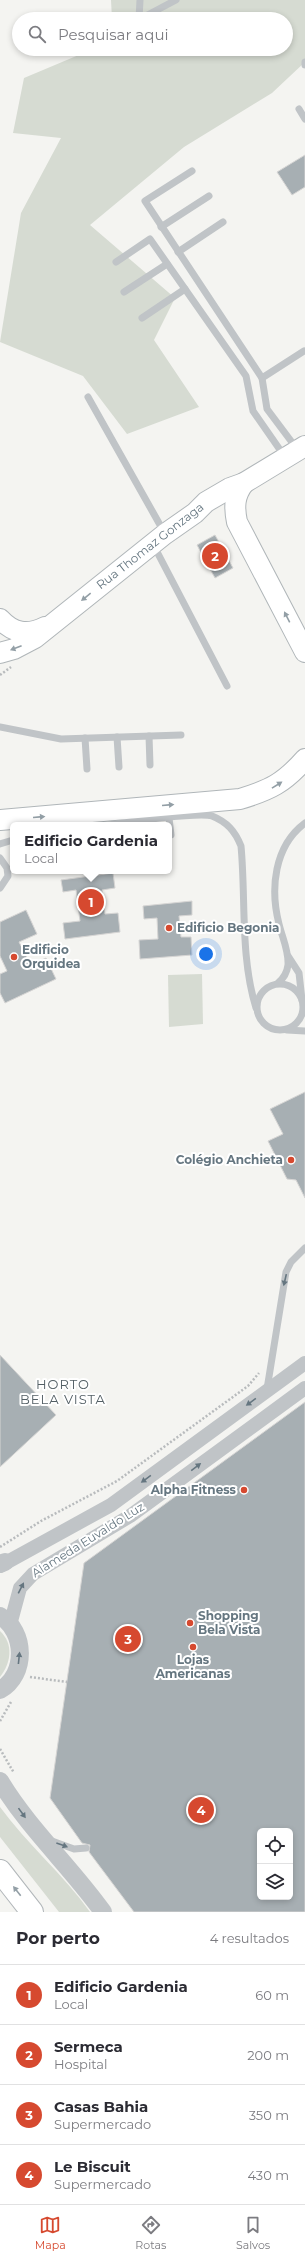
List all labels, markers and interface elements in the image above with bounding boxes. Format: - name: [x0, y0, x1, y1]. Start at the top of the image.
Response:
- search box: [12, 12, 293, 56]
- icon: search: [26, 23, 48, 45]
- text: Pesquisar aqui: [58, 25, 169, 44]
- street label: Rua Thomaz Gonzaga: [93, 499, 206, 592]
- pin: 2: [202, 541, 228, 571]
- one-way arrow: [81, 592, 92, 601]
- one-way arrow: [284, 611, 290, 623]
- one-way arrow: [10, 646, 22, 652]
- one-way arrow: [271, 782, 282, 789]
- one-way arrow: [162, 802, 174, 809]
- one-way arrow: [33, 813, 45, 820]
- popup: [10, 822, 172, 874]
- text: Edificio Gardenia: [24, 831, 158, 850]
- text: Local: [24, 850, 58, 866]
- pin: 1: [78, 887, 104, 917]
- place label: Edificio Begonia: [177, 920, 279, 935]
- marker: Edificio Begonia: [164, 923, 174, 933]
- place label: Edificio Orquidea: [22, 942, 80, 971]
- your location: [196, 944, 216, 964]
- marker: Edificio Orquidea: [9, 952, 19, 962]
- place label: Colégio Anchieta: [176, 1152, 283, 1167]
- marker: Colégio Anchieta: [286, 1155, 296, 1165]
- one-way arrow: [281, 1274, 287, 1286]
- district label: HORTO BELA VISTA: [20, 1376, 106, 1407]
- one-way arrow: [245, 1398, 256, 1407]
- one-way arrow: [191, 1463, 201, 1471]
- one-way arrow: [141, 1475, 151, 1483]
- place label: Alpha Fitness: [150, 1482, 237, 1497]
- marker: Alpha Fitness: [239, 1485, 249, 1495]
- street label: Alameda Euvaldo Luz: [29, 1499, 147, 1580]
- one-way arrow: [18, 1582, 24, 1593]
- place label: Shopping Bela Vista: [198, 1608, 260, 1637]
- marker: Shopping Bela Vista: [185, 1618, 195, 1628]
- pin: 3: [115, 1624, 141, 1654]
- marker: Lojas Americanas: [188, 1642, 198, 1652]
- one-way arrow: [16, 1652, 23, 1664]
- place label: Lojas Americanas: [155, 1652, 231, 1681]
- pin: 4: [188, 1795, 214, 1825]
- one-way arrow: [18, 1808, 26, 1819]
- map controls: [257, 1828, 293, 1900]
- button: locate: [257, 1828, 293, 1864]
- one-way arrow: [56, 1842, 68, 1848]
- button: layers: [257, 1864, 293, 1900]
- one-way arrow: [13, 1885, 21, 1896]
- text: Por perto: [16, 1928, 100, 1948]
- text: 4 resultados: [210, 1930, 289, 1946]
- text: Edificio Gardenia: [54, 1977, 188, 1996]
- text: 1: [26, 1987, 32, 2003]
- text: 60 m: [255, 1987, 289, 2003]
- text: Local: [54, 1996, 88, 2012]
- text: Sermeca: [54, 2037, 123, 2056]
- text: 2: [25, 2047, 33, 2063]
- text: 200 m: [247, 2047, 289, 2063]
- text: Hospital: [54, 2056, 107, 2072]
- text: Casas Bahia: [54, 2097, 148, 2116]
- text: 3: [25, 2107, 33, 2123]
- text: 350 m: [249, 2107, 289, 2123]
- text: Supermercado: [54, 2116, 151, 2132]
- text: Le Biscuit: [54, 2157, 131, 2176]
- text: 4: [25, 2167, 33, 2183]
- text: 430 m: [247, 2167, 289, 2183]
- text: Supermercado: [54, 2176, 151, 2192]
- tab: Mapa: [35, 2214, 66, 2252]
- tab: Rotas: [135, 2214, 166, 2252]
- tab: Salvos: [236, 2214, 270, 2252]

